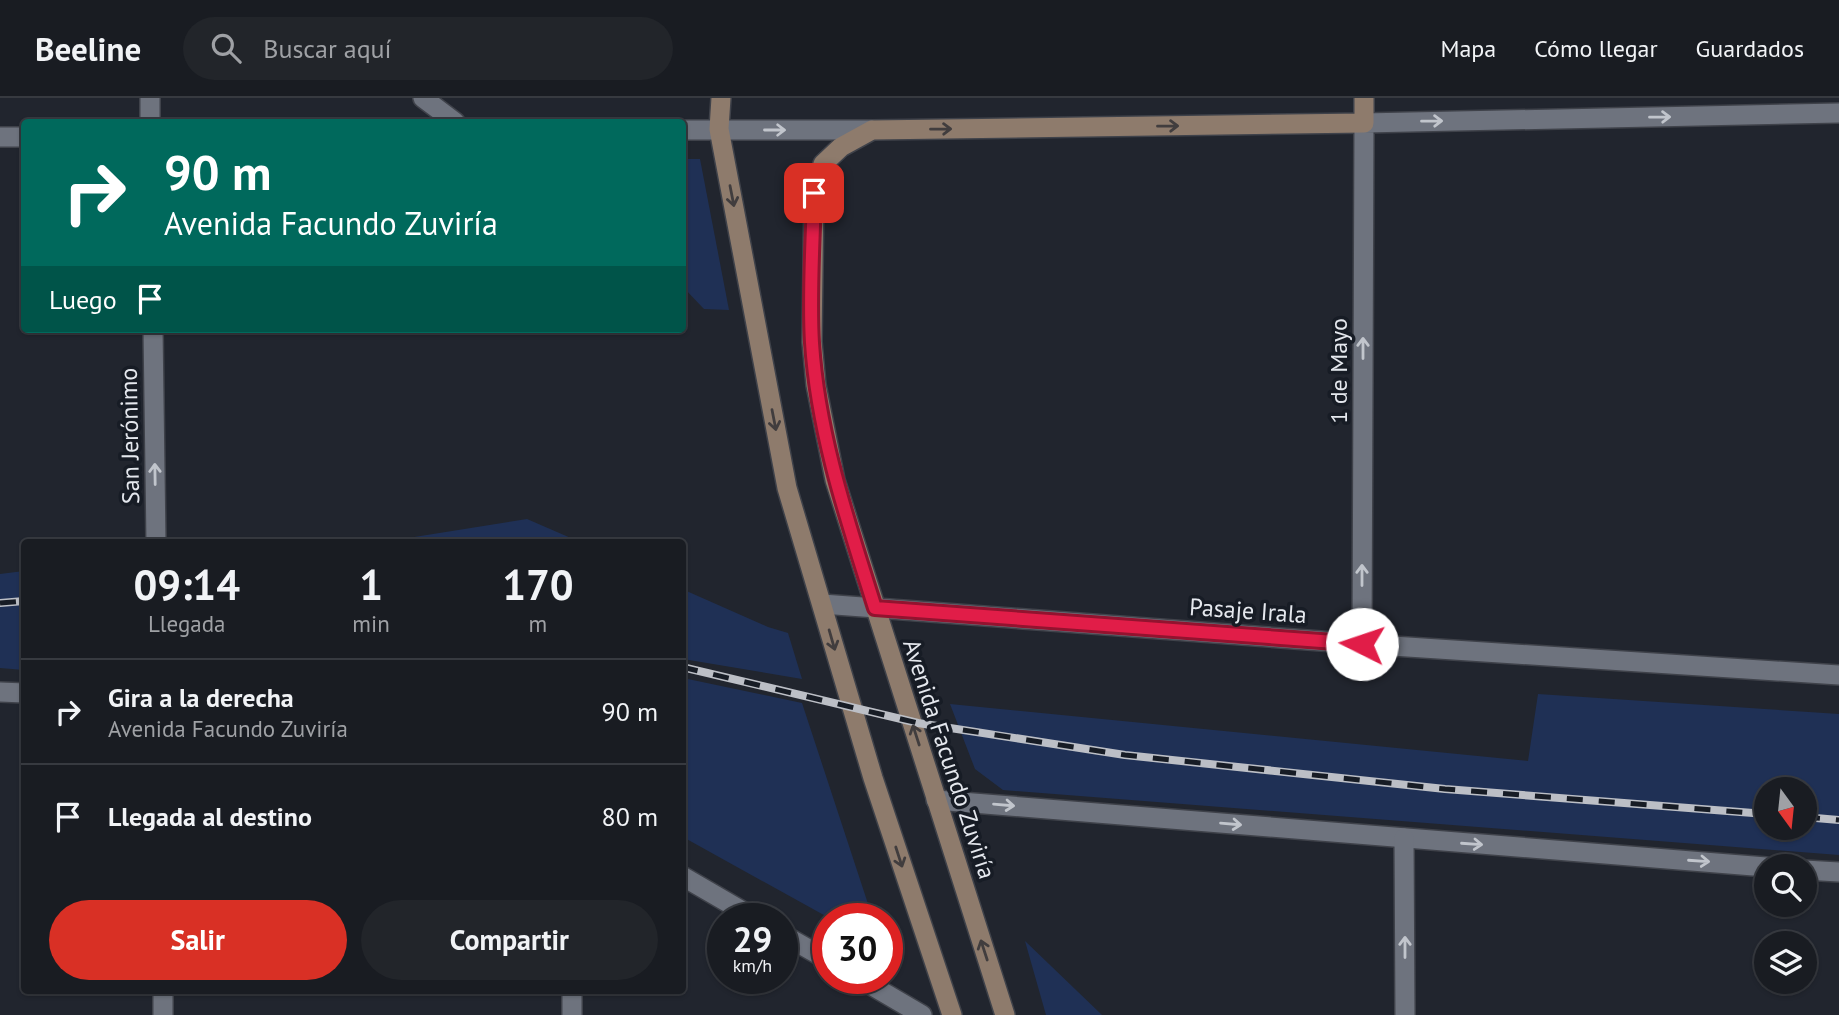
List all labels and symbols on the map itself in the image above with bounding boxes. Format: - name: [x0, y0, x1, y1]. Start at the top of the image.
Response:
- one-way arrow: [1648, 110, 1671, 124]
- one-way arrow: [1420, 115, 1443, 128]
- one-way arrow: [1156, 119, 1179, 133]
- one-way arrow: [929, 122, 952, 136]
- one-way arrow: [763, 123, 786, 137]
- pin: [784, 163, 844, 223]
- one-way arrow: [725, 184, 739, 207]
- street label: 1 de Mayo: [1323, 318, 1354, 424]
- one-way arrow: [1356, 337, 1370, 360]
- street label: San Jerónimo: [113, 368, 146, 504]
- one-way arrow: [767, 408, 781, 431]
- one-way arrow: [148, 463, 162, 486]
- one-way arrow: [1355, 564, 1369, 587]
- street label: Pasaje Irala: [1188, 591, 1308, 630]
- position arrow: [1325, 607, 1399, 681]
- one-way arrow: [827, 628, 840, 650]
- street label: Avenida Facundo Zuviría: [896, 635, 1003, 883]
- one-way arrow: [908, 724, 921, 746]
- north arrow: [1754, 777, 1816, 840]
- one-way arrow: [993, 799, 1015, 812]
- one-way arrow: [1219, 818, 1242, 831]
- one-way arrow: [1461, 838, 1483, 851]
- one-way arrow: [893, 846, 906, 868]
- one-way arrow: [1688, 855, 1710, 868]
- speed limit sign: 30: [812, 903, 903, 994]
- one-way arrow: [1398, 936, 1412, 959]
- one-way arrow: [977, 939, 990, 961]

